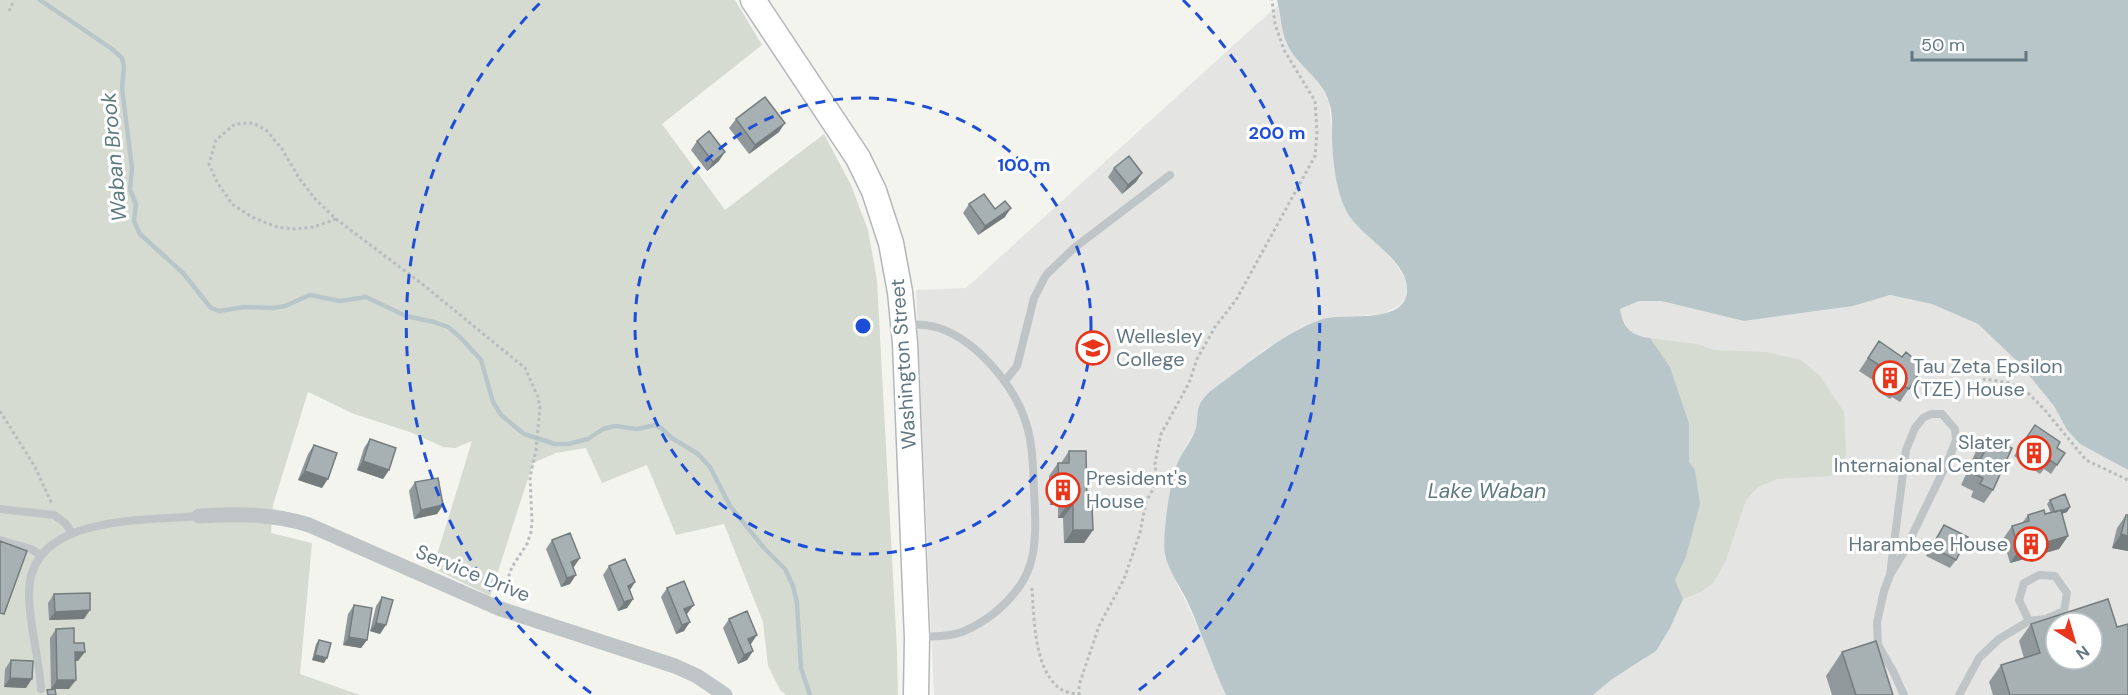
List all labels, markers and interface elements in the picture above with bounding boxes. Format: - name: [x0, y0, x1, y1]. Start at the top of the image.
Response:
- scale bar: [1912, 24, 2026, 62]
- text: 50 m: [1921, 33, 1965, 57]
- water label: Waban Brook: [94, 91, 134, 223]
- text: 200 m: [1249, 121, 1305, 145]
- text: 100 m: [997, 153, 1051, 177]
- street label: Washington Street: [884, 278, 922, 450]
- centre of rings: [853, 316, 873, 336]
- place label: Wellesley College: [1116, 323, 1203, 372]
- school or university icon: Wellesley College: [1075, 330, 1111, 366]
- place label: Tau Zeta Epsilon (TZE) House: [1913, 353, 2063, 402]
- building icon: Tau Zeta Epsilon (TZE) House: [1872, 360, 1908, 396]
- place label: Slater Internaional Center: [1834, 429, 2011, 478]
- building icon: Slater Internaional Center: [2016, 435, 2052, 471]
- place label: President's House: [1086, 465, 1187, 514]
- building icon: President's House: [1045, 472, 1081, 508]
- water label: Lake Waban: [1428, 477, 1546, 505]
- building icon: Harambee House: [2013, 526, 2049, 562]
- place label: Harambee House: [1849, 531, 2008, 557]
- street label: Service Drive: [412, 538, 534, 608]
- north arrow: [2044, 611, 2104, 671]
- text: N: [2072, 641, 2094, 664]

